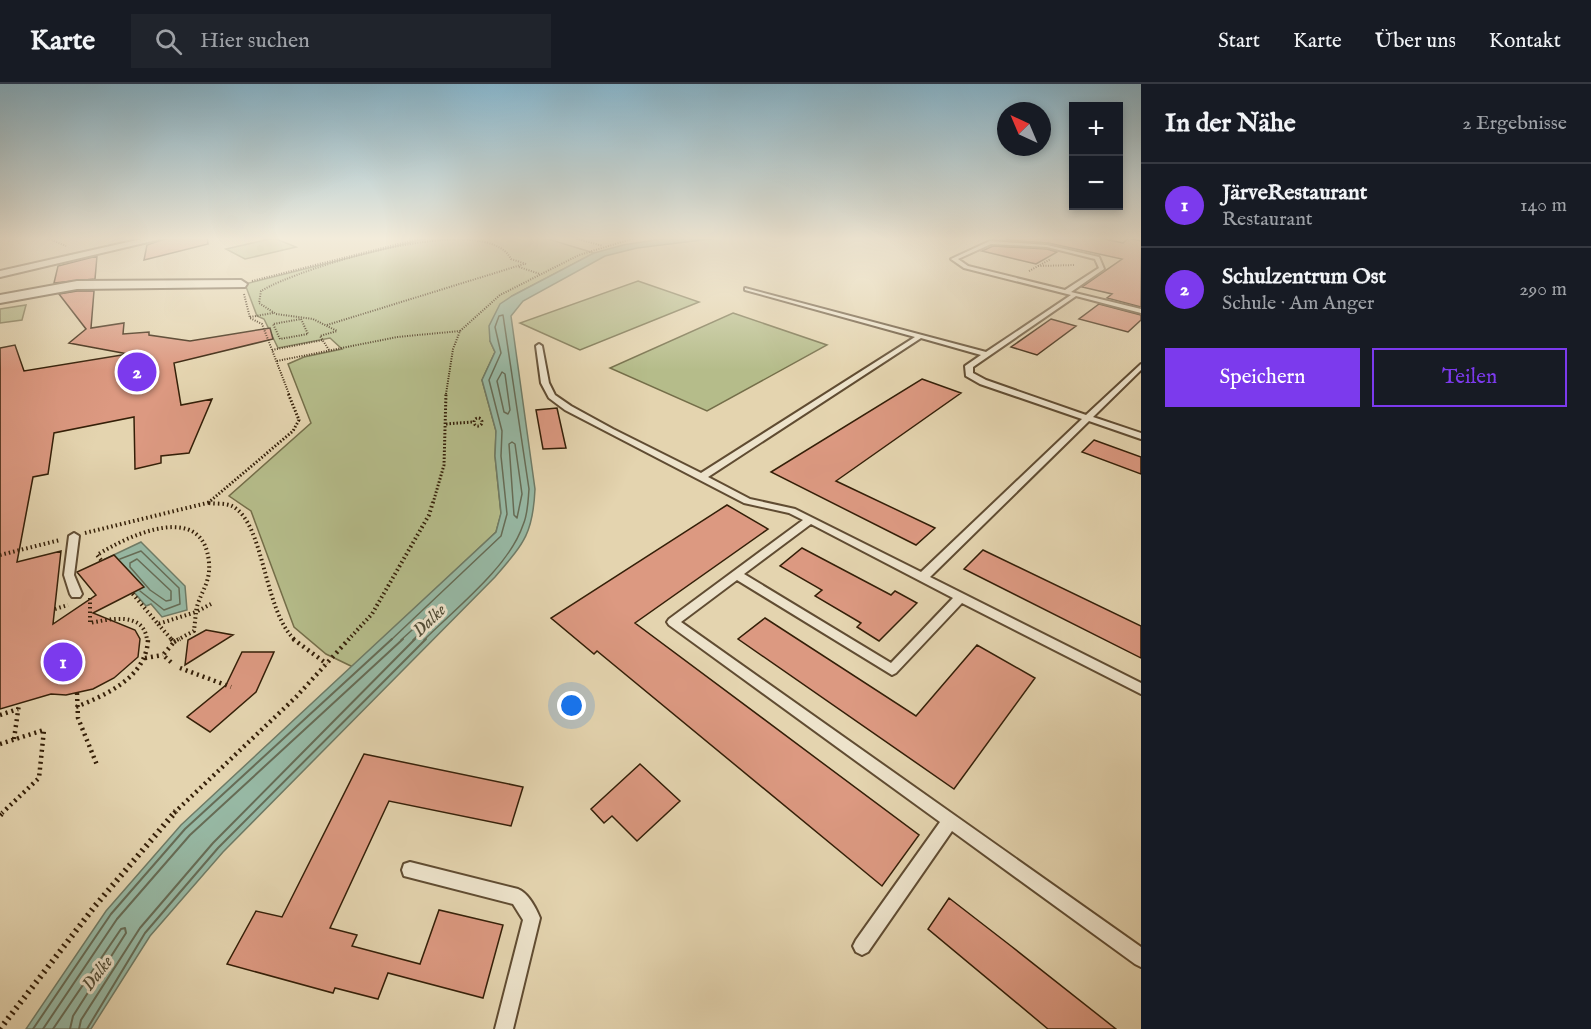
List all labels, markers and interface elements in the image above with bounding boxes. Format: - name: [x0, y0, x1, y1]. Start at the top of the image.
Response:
- search box: [131, 14, 551, 68]
- text: Karte: [30, 24, 95, 59]
- icon: search: [152, 25, 185, 58]
- text: Hier suchen: [200, 27, 310, 55]
- text: Start: [1218, 28, 1260, 55]
- text: Karte: [1293, 28, 1342, 55]
- text: Über uns: [1375, 28, 1456, 55]
- text: Kontakt: [1489, 28, 1561, 55]
- north arrow: [997, 102, 1051, 156]
- map controls: [1069, 102, 1123, 210]
- button: +: [1069, 102, 1123, 156]
- text: In der Nähe: [1165, 107, 1296, 140]
- text: 2 Ergebnisse: [1462, 111, 1567, 136]
- button: −: [1069, 156, 1123, 210]
- text: JärveRestaurant: [1222, 179, 1367, 207]
- text: 1: [1181, 193, 1188, 218]
- text: 140 m: [1520, 193, 1567, 218]
- text: Restaurant: [1222, 207, 1313, 232]
- text: Schulzentrum Ost: [1222, 263, 1386, 291]
- text: 2: [1180, 277, 1189, 302]
- text: 290 m: [1519, 277, 1567, 302]
- text: Schule · Am Anger: [1222, 291, 1374, 316]
- button: Speichern: [1165, 348, 1360, 407]
- button: Teilen: [1372, 348, 1567, 407]
- pin: 2: [118, 350, 156, 394]
- water label: Dalke: [408, 600, 452, 643]
- pin: 1: [44, 640, 82, 684]
- your location: [557, 691, 586, 720]
- water label: Dalke: [78, 952, 119, 996]

